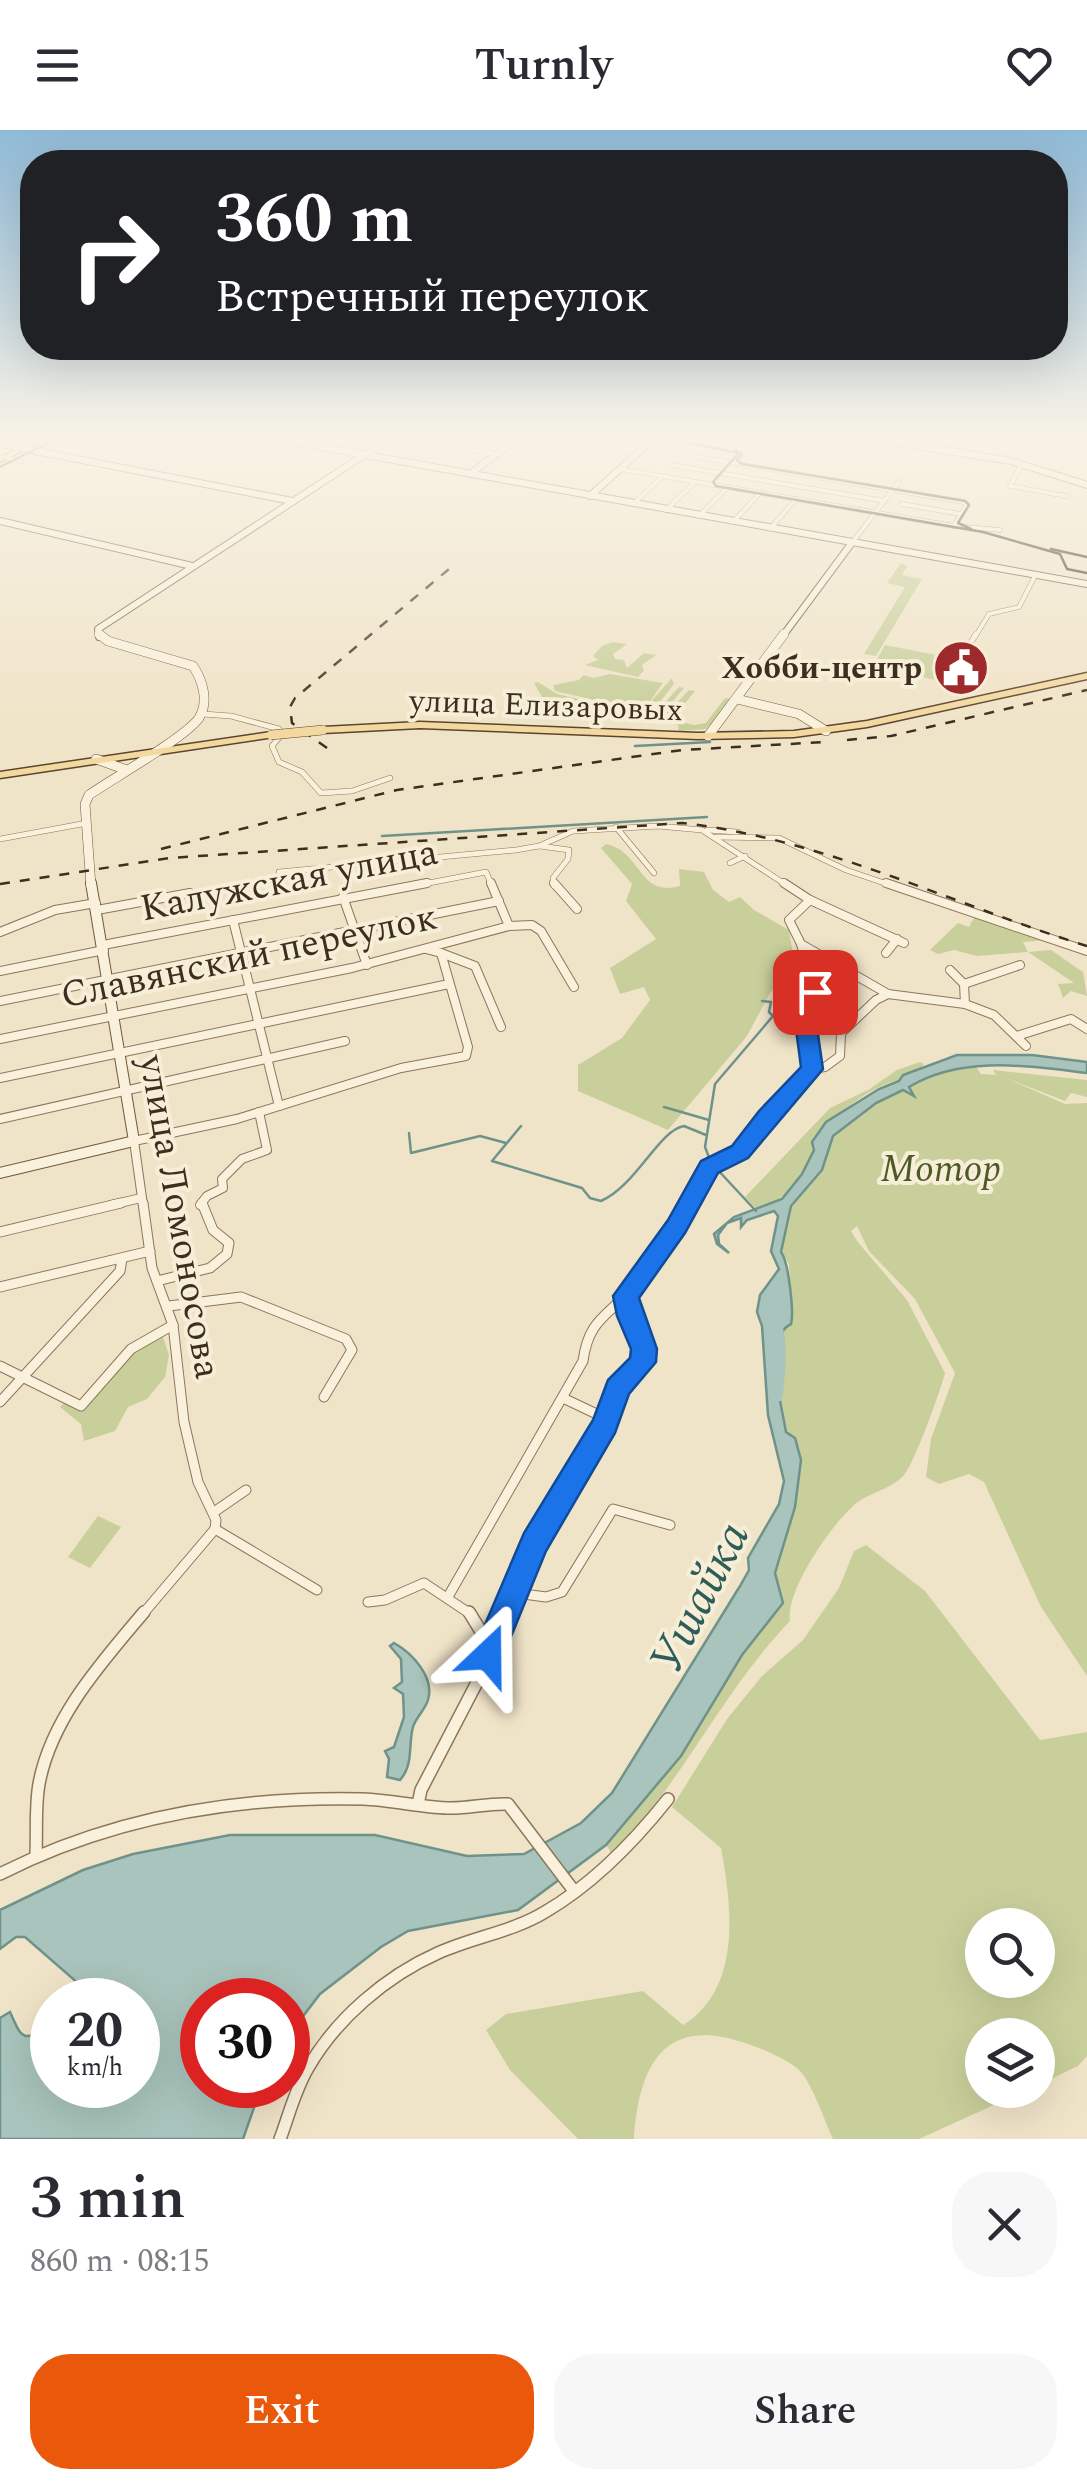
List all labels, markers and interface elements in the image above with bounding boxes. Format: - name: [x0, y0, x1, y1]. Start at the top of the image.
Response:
- text: Turnly: [474, 31, 613, 100]
- icon: menu: [30, 38, 85, 93]
- icon: heart: [1002, 38, 1057, 93]
- text: 360 m: [215, 167, 413, 273]
- icon: right: [50, 190, 180, 320]
- text: Встречный переулок: [215, 263, 649, 332]
- public building icon: Хобби-центр: [931, 638, 991, 698]
- place label: Хобби-центр: [721, 644, 922, 693]
- street label: улица Елизаровых: [408, 677, 684, 735]
- street label: Калужская улица: [135, 824, 443, 938]
- street label: Славянский переулок: [55, 889, 443, 1025]
- pin: [773, 950, 858, 1035]
- icon: arrive: [788, 965, 843, 1020]
- street label: улица Ломоносова: [122, 1050, 236, 1384]
- park label: Мотор: [881, 1141, 1001, 1199]
- water label: Ушайка: [631, 1509, 769, 1687]
- position arrow: [436, 1603, 540, 1707]
- map controls: [965, 1908, 1055, 2108]
- button: search: [965, 1908, 1055, 1998]
- speed limit sign: 30: [180, 1978, 310, 2108]
- text: 20: [67, 1993, 123, 2069]
- button: layers: [965, 2018, 1055, 2108]
- text: km/h: [67, 2049, 123, 2087]
- text: 3 min: [30, 2153, 186, 2245]
- button: close: [952, 2172, 1057, 2277]
- text: 860 m · 08:15: [30, 2237, 210, 2286]
- button: Exit: [30, 2354, 534, 2469]
- button: Share: [554, 2354, 1057, 2469]

